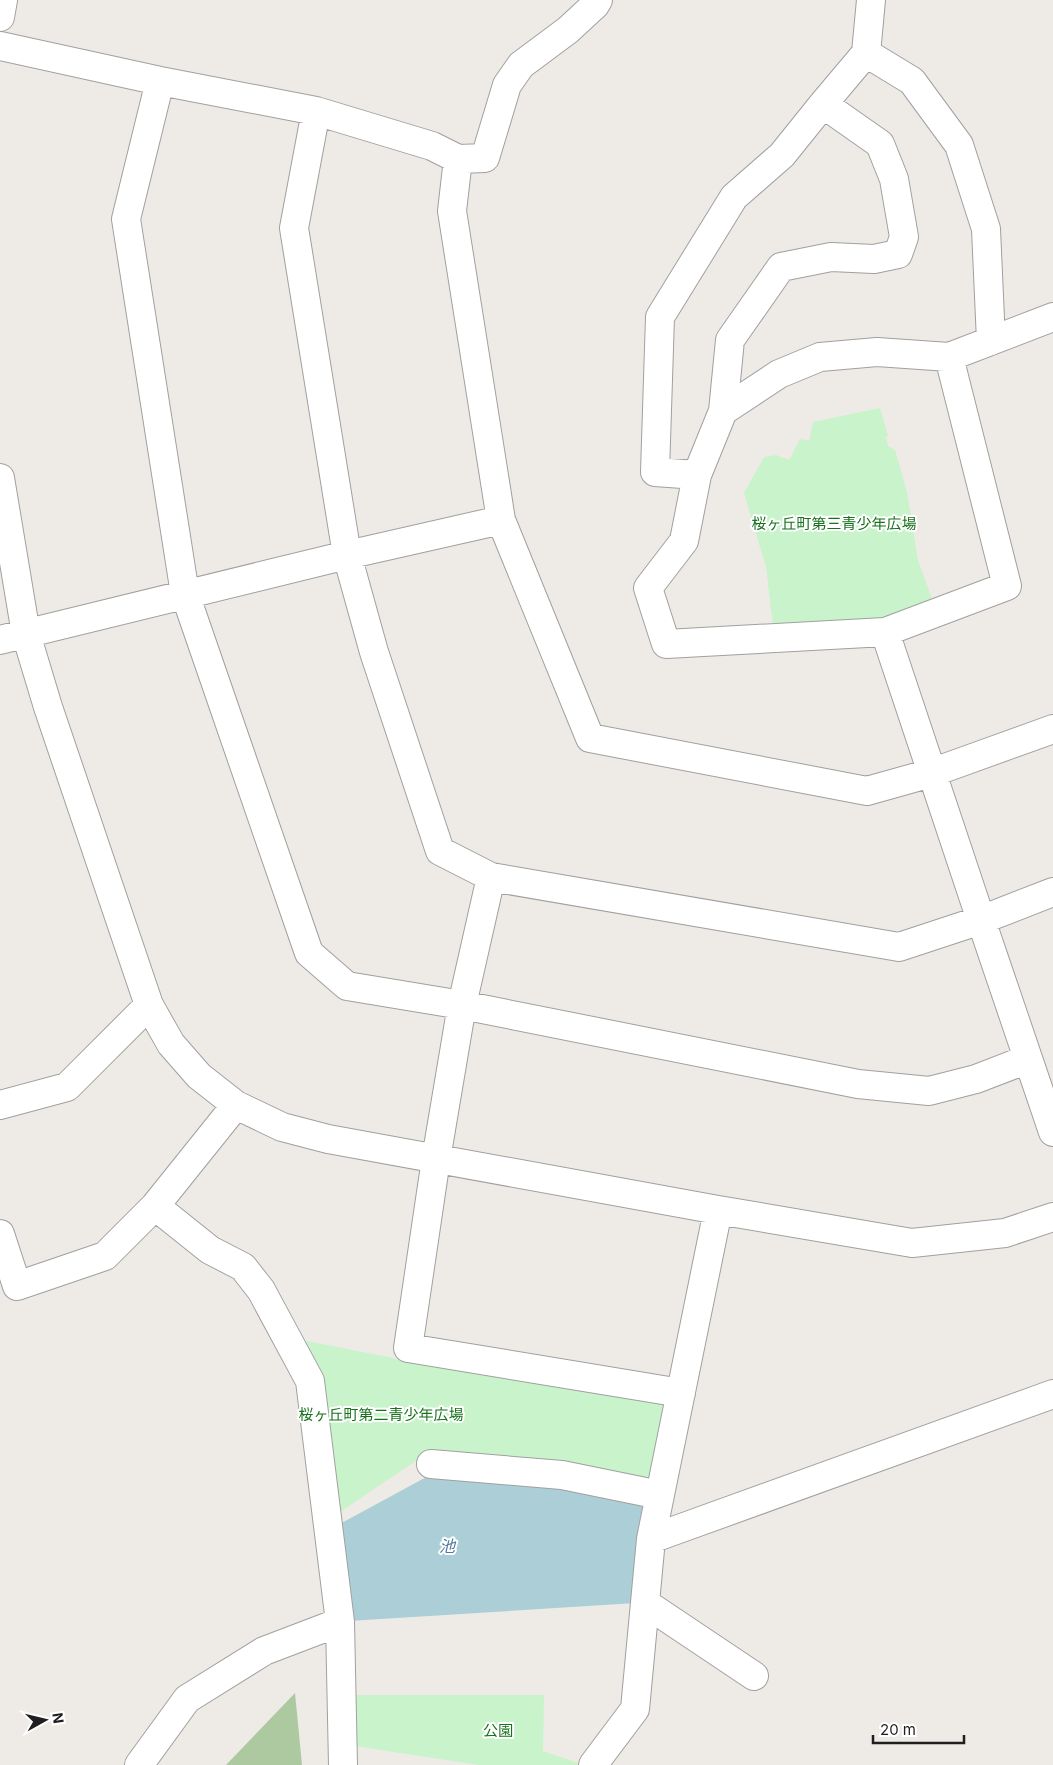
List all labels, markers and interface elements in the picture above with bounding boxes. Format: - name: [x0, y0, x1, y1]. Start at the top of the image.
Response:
- park label: 桜ヶ丘町第三青少年広場: [751, 514, 917, 533]
- park label: 桜ヶ丘町第二青少年広場: [298, 1405, 464, 1424]
- water label: 池: [439, 1536, 457, 1556]
- north arrow: [20, 1695, 70, 1745]
- text: N: [49, 1712, 68, 1725]
- scale bar: [873, 1712, 964, 1744]
- text: 20 m: [880, 1720, 916, 1739]
- park label: 公園: [483, 1721, 513, 1740]

